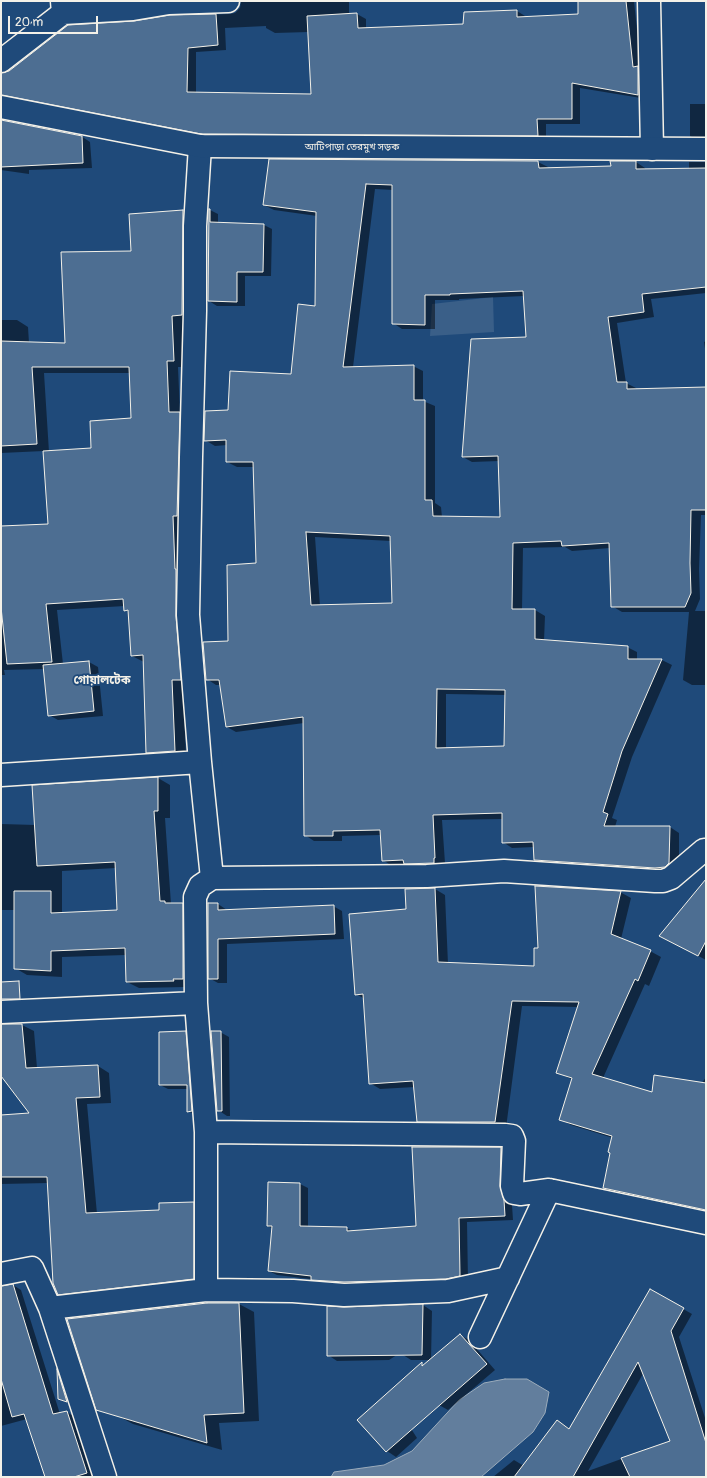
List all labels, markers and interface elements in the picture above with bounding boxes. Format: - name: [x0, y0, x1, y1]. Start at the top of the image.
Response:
- scale bar: [10, 8, 100, 34]
- text: 20 m: [15, 15, 43, 30]
- street label: আটিপাড়া তেরমুখ সড়ক: [305, 141, 399, 153]
- district label: গোয়ালটেক: [73, 674, 131, 688]

